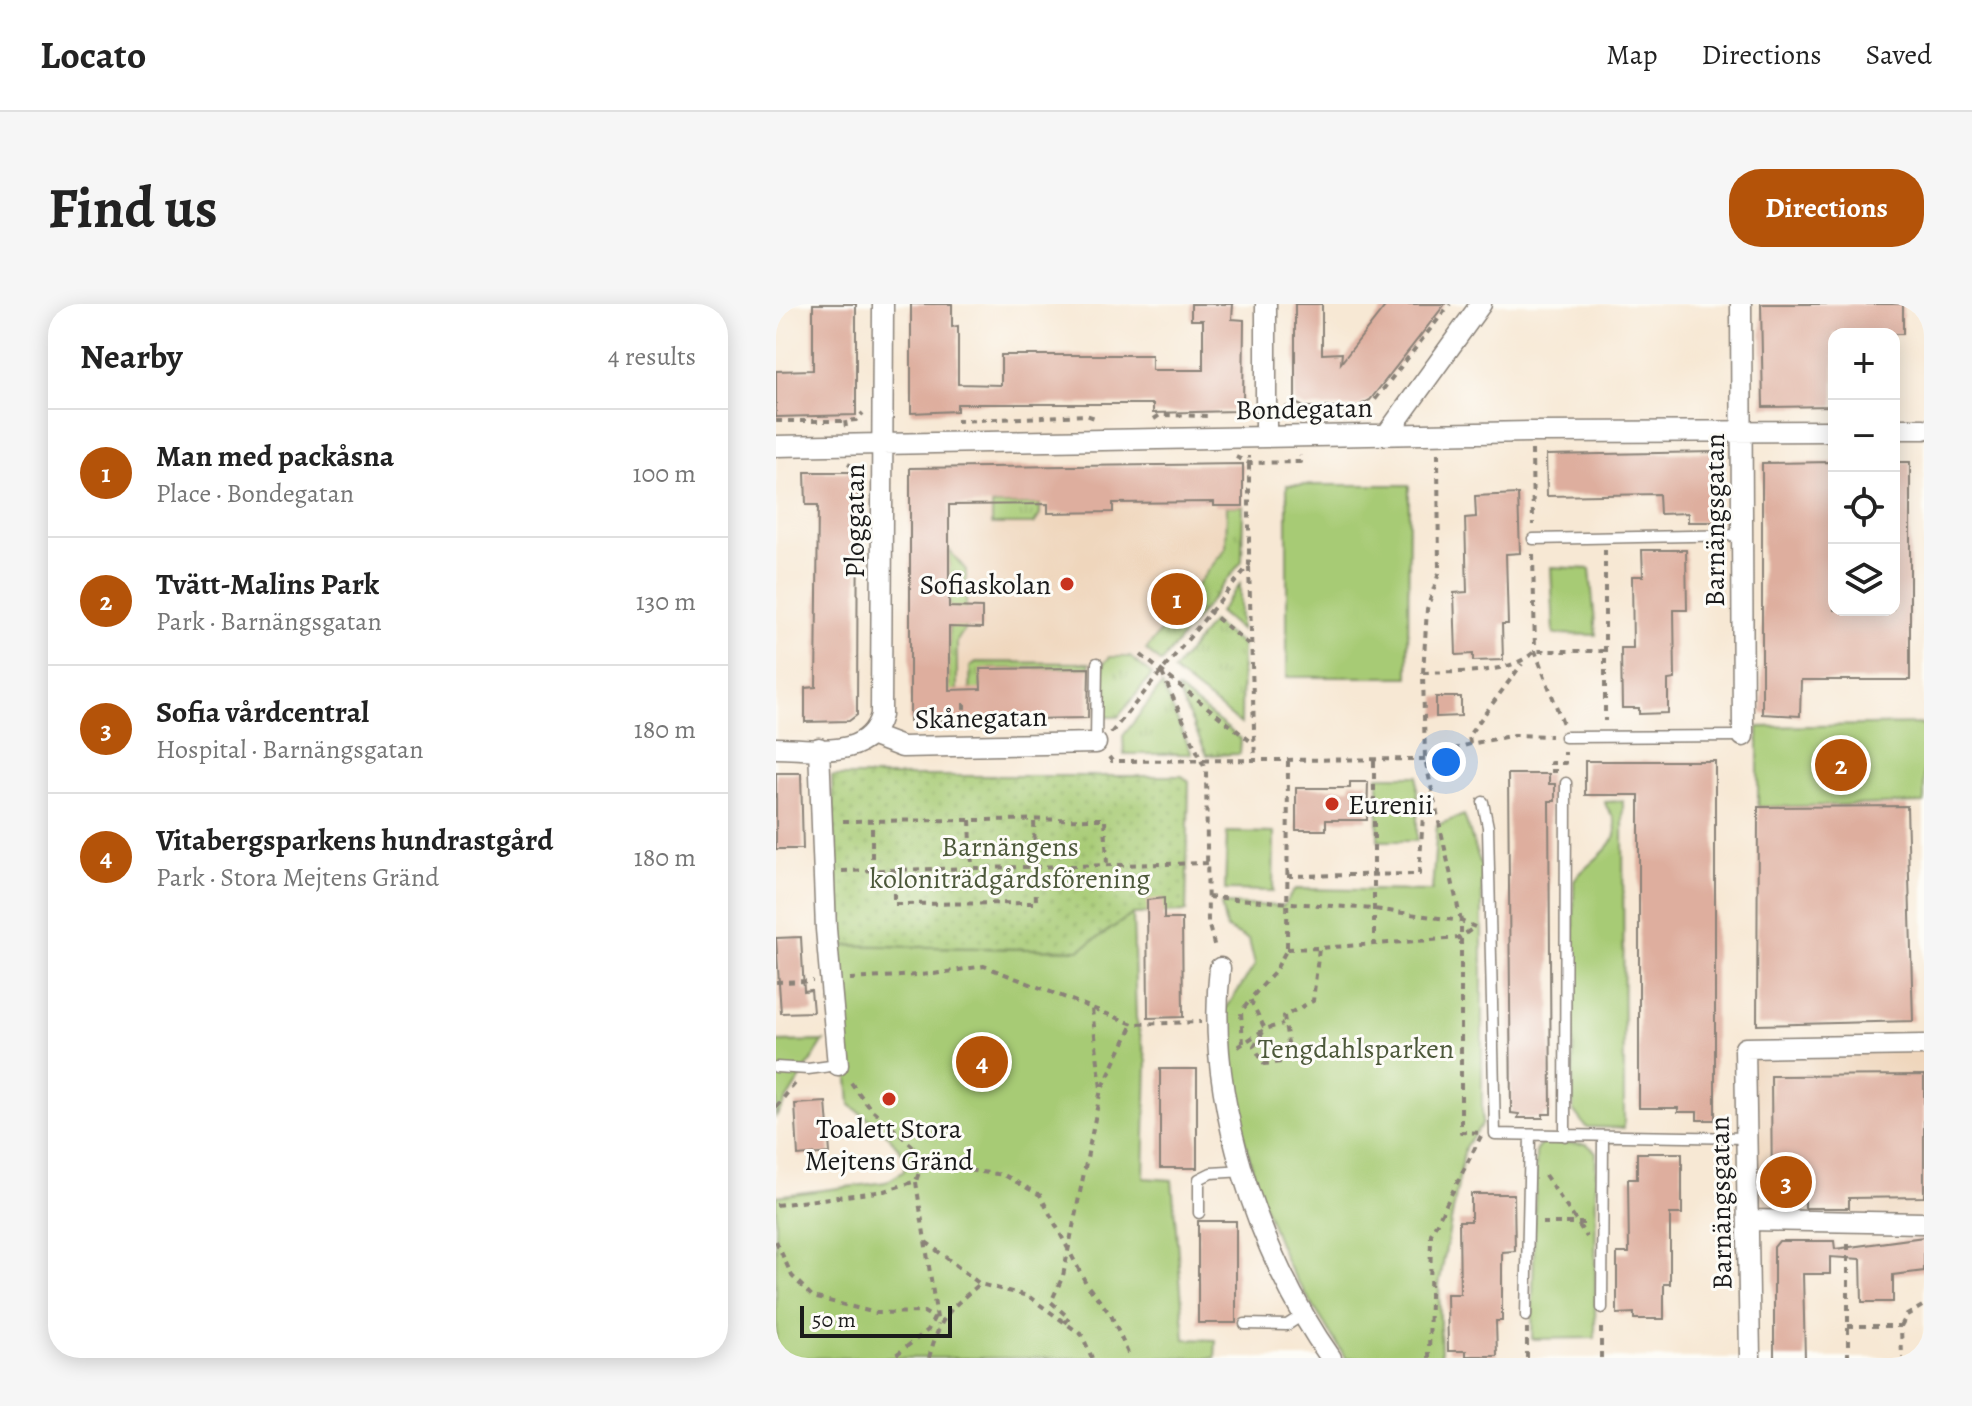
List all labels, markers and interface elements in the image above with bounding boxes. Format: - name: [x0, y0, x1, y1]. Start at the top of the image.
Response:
- text: Locato: [40, 29, 146, 81]
- text: Map: [1606, 36, 1657, 74]
- text: Directions: [1701, 36, 1822, 74]
- text: Saved: [1866, 36, 1932, 74]
- button: Directions: [1729, 169, 1924, 247]
- text: Find us: [48, 170, 218, 246]
- map controls: [1828, 328, 1900, 616]
- button: +: [1828, 328, 1900, 400]
- text: Nearby: [80, 333, 183, 380]
- text: 4 results: [608, 339, 696, 374]
- street label: Bondegatan: [1235, 389, 1373, 429]
- button: −: [1828, 400, 1900, 472]
- street label: Barnängsgatan: [1696, 433, 1734, 607]
- text: Man med packåsna: [156, 436, 394, 476]
- text: 1: [101, 456, 111, 491]
- text: 100 m: [633, 456, 696, 491]
- street label: Ploggatan: [836, 464, 874, 578]
- button: locate: [1828, 472, 1900, 544]
- text: Place · Bondegatan: [156, 476, 354, 511]
- button: layers: [1828, 544, 1900, 616]
- text: Tvätt-Malins Park: [156, 564, 379, 604]
- place label: Sofiaskolan: [920, 566, 1051, 604]
- pin: 1: [1151, 569, 1203, 629]
- marker: Sofiaskolan: [1058, 575, 1076, 593]
- text: 2: [100, 584, 112, 619]
- text: 130 m: [636, 584, 696, 619]
- text: Park · Barnängsgatan: [156, 604, 382, 639]
- text: Sofia vårdcentral: [156, 692, 369, 732]
- street label: Skånegatan: [914, 698, 1048, 738]
- text: 3: [100, 712, 112, 747]
- text: 180 m: [634, 712, 696, 747]
- text: Hospital · Barnängsgatan: [156, 732, 423, 767]
- pin: 2: [1815, 735, 1867, 795]
- your location: [1426, 742, 1466, 782]
- place label: Eurenii: [1348, 786, 1433, 824]
- marker: Eurenii: [1323, 795, 1341, 813]
- text: Vitabergsparkens hundrastgård: [156, 820, 553, 860]
- park label: Barnängens koloniträdgårdsförening: [870, 828, 1150, 898]
- text: 4: [100, 840, 112, 875]
- text: 180 m: [634, 840, 696, 875]
- text: Park · Stora Mejtens Gränd: [156, 860, 439, 895]
- park label: Tengdahlsparken: [1258, 1030, 1454, 1068]
- pin: 4: [956, 1032, 1008, 1092]
- marker: Toalett Stora Mejtens Gränd: [880, 1090, 898, 1108]
- place label: Toalett Stora Mejtens Gränd: [805, 1110, 974, 1180]
- street label: Barnängsgatan: [1700, 1116, 1742, 1290]
- pin: 3: [1760, 1152, 1812, 1212]
- scale bar: [800, 1302, 952, 1338]
- text: 50 m: [812, 1305, 856, 1335]

